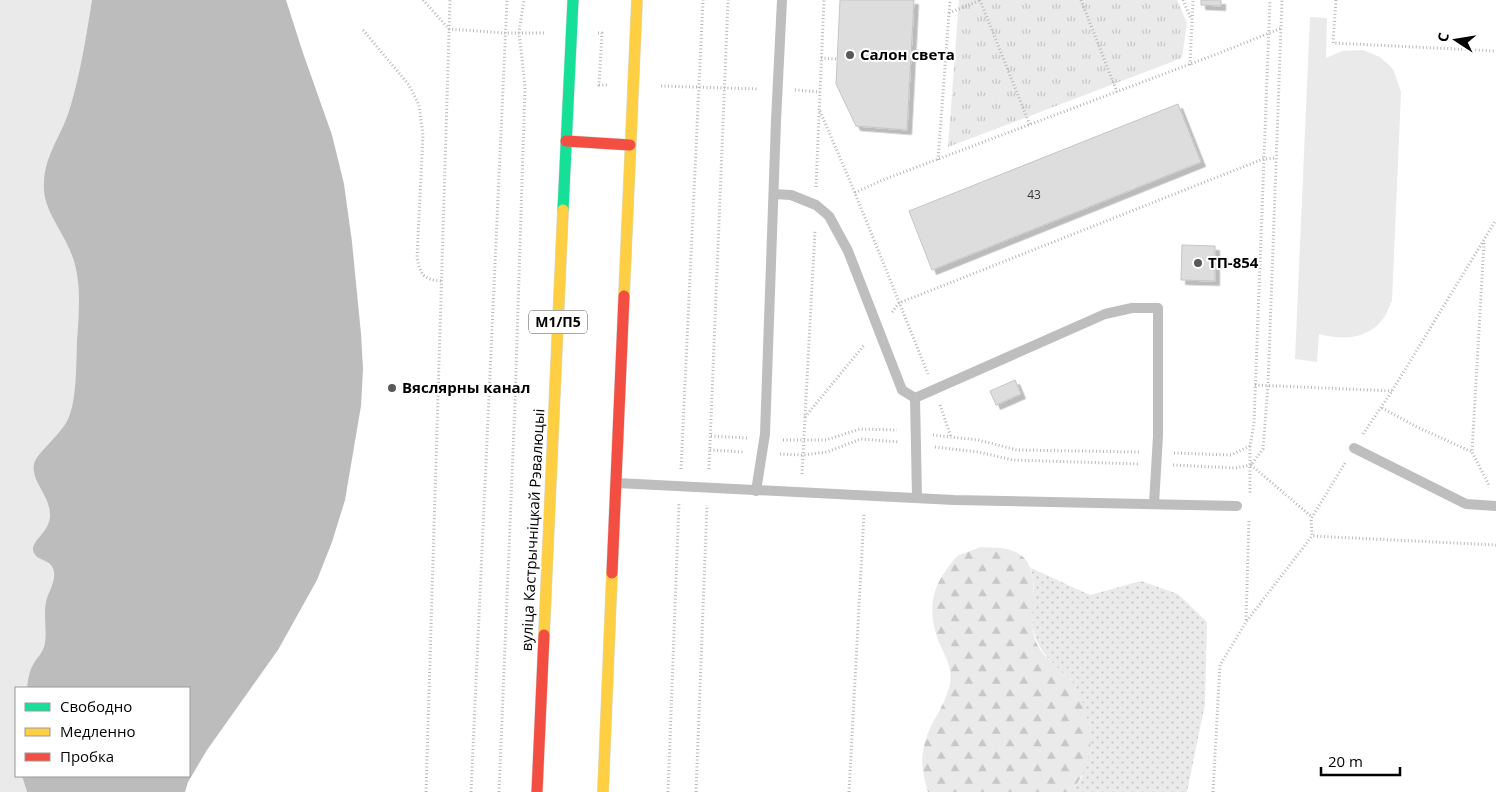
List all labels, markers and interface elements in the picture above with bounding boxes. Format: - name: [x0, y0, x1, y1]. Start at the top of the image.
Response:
- north arrow: [1431, 15, 1481, 65]
- text: С: [1433, 31, 1453, 44]
- place label: Салон света: [860, 44, 955, 64]
- marker: Салон света: [844, 49, 856, 61]
- house number: 43: [1027, 186, 1041, 203]
- place label: ТП-854: [1208, 252, 1259, 272]
- marker: ТП-854: [1192, 257, 1204, 269]
- road number: М1/П5: [529, 311, 587, 334]
- place label: Вяслярны канал: [402, 377, 530, 397]
- marker: Вяслярны канал: [386, 382, 398, 394]
- street label: вуліца Кастрычніцкай Рэвалюцыі: [516, 408, 548, 652]
- legend: [15, 687, 190, 777]
- text: Свободно: [60, 696, 132, 716]
- text: Медленно: [60, 721, 136, 741]
- scale bar: [1321, 744, 1400, 776]
- text: Пробка: [60, 746, 114, 766]
- text: 20 m: [1328, 751, 1363, 771]

